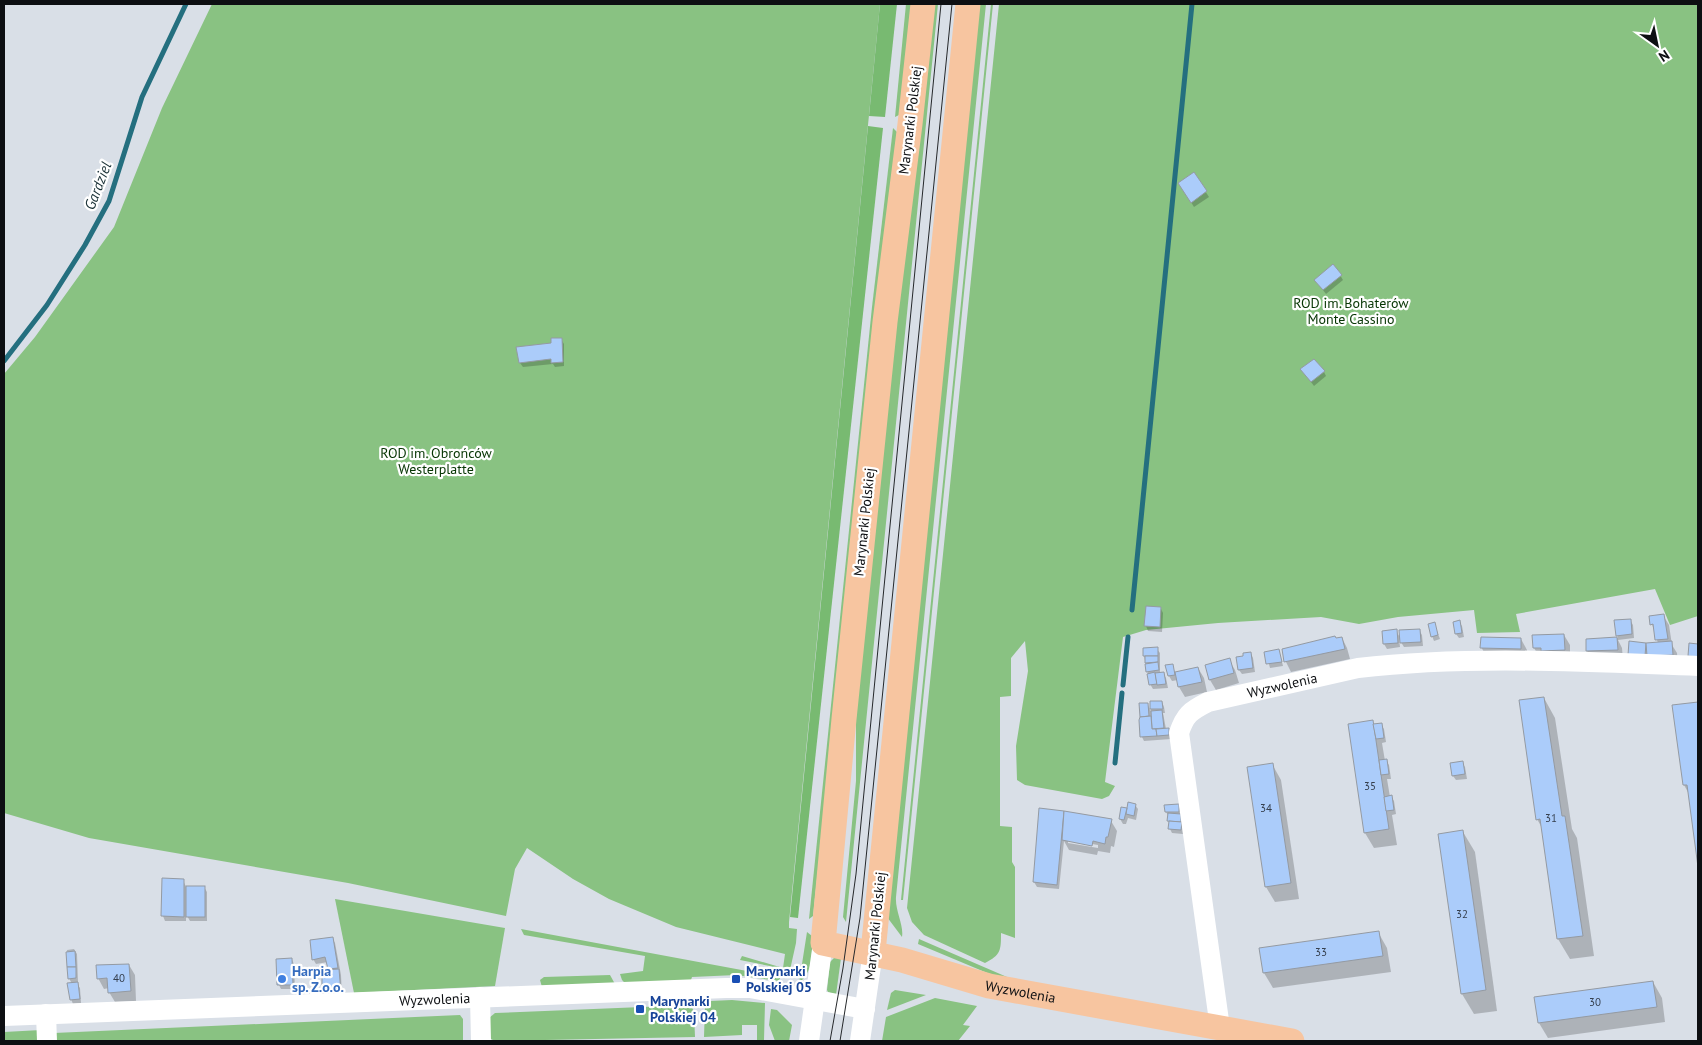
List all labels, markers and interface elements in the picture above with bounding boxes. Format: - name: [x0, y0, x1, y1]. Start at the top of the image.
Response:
- north arrow: [1632, 20, 1682, 70]
- text: N: [1655, 46, 1673, 66]
- street label: Marynarki Polskiej: [894, 65, 926, 175]
- water label: Gardziel: [80, 159, 115, 213]
- park label: ROD im. Bohaterów Monte Cassino: [1293, 294, 1409, 328]
- park label: ROD im. Obrońców Westerplatte: [380, 444, 493, 478]
- street label: Marynarki Polskiej: [849, 467, 879, 577]
- street label: Wyzwolenia: [1245, 669, 1319, 702]
- house number: 35: [1364, 779, 1376, 793]
- house number: 34: [1260, 801, 1272, 815]
- house number: 31: [1545, 811, 1557, 825]
- street label: Marynarki Polskiej: [860, 871, 890, 981]
- house number: 32: [1456, 907, 1468, 921]
- house number: 33: [1315, 945, 1327, 959]
- place label: Harpia sp. Z.o.o.: [292, 962, 344, 996]
- place label: Marynarki Polskiej 05: [746, 962, 812, 996]
- house number: 40: [113, 971, 125, 985]
- marker: Harpia sp. Z.o.o.: [276, 973, 288, 985]
- marker: Marynarki Polskiej 05: [730, 973, 742, 985]
- street label: Wyzwolenia: [984, 976, 1057, 1007]
- street label: Wyzwolenia: [399, 989, 471, 1010]
- place label: Marynarki Polskiej 04: [650, 992, 716, 1026]
- house number: 30: [1589, 995, 1601, 1009]
- marker: Marynarki Polskiej 04: [634, 1003, 646, 1015]

